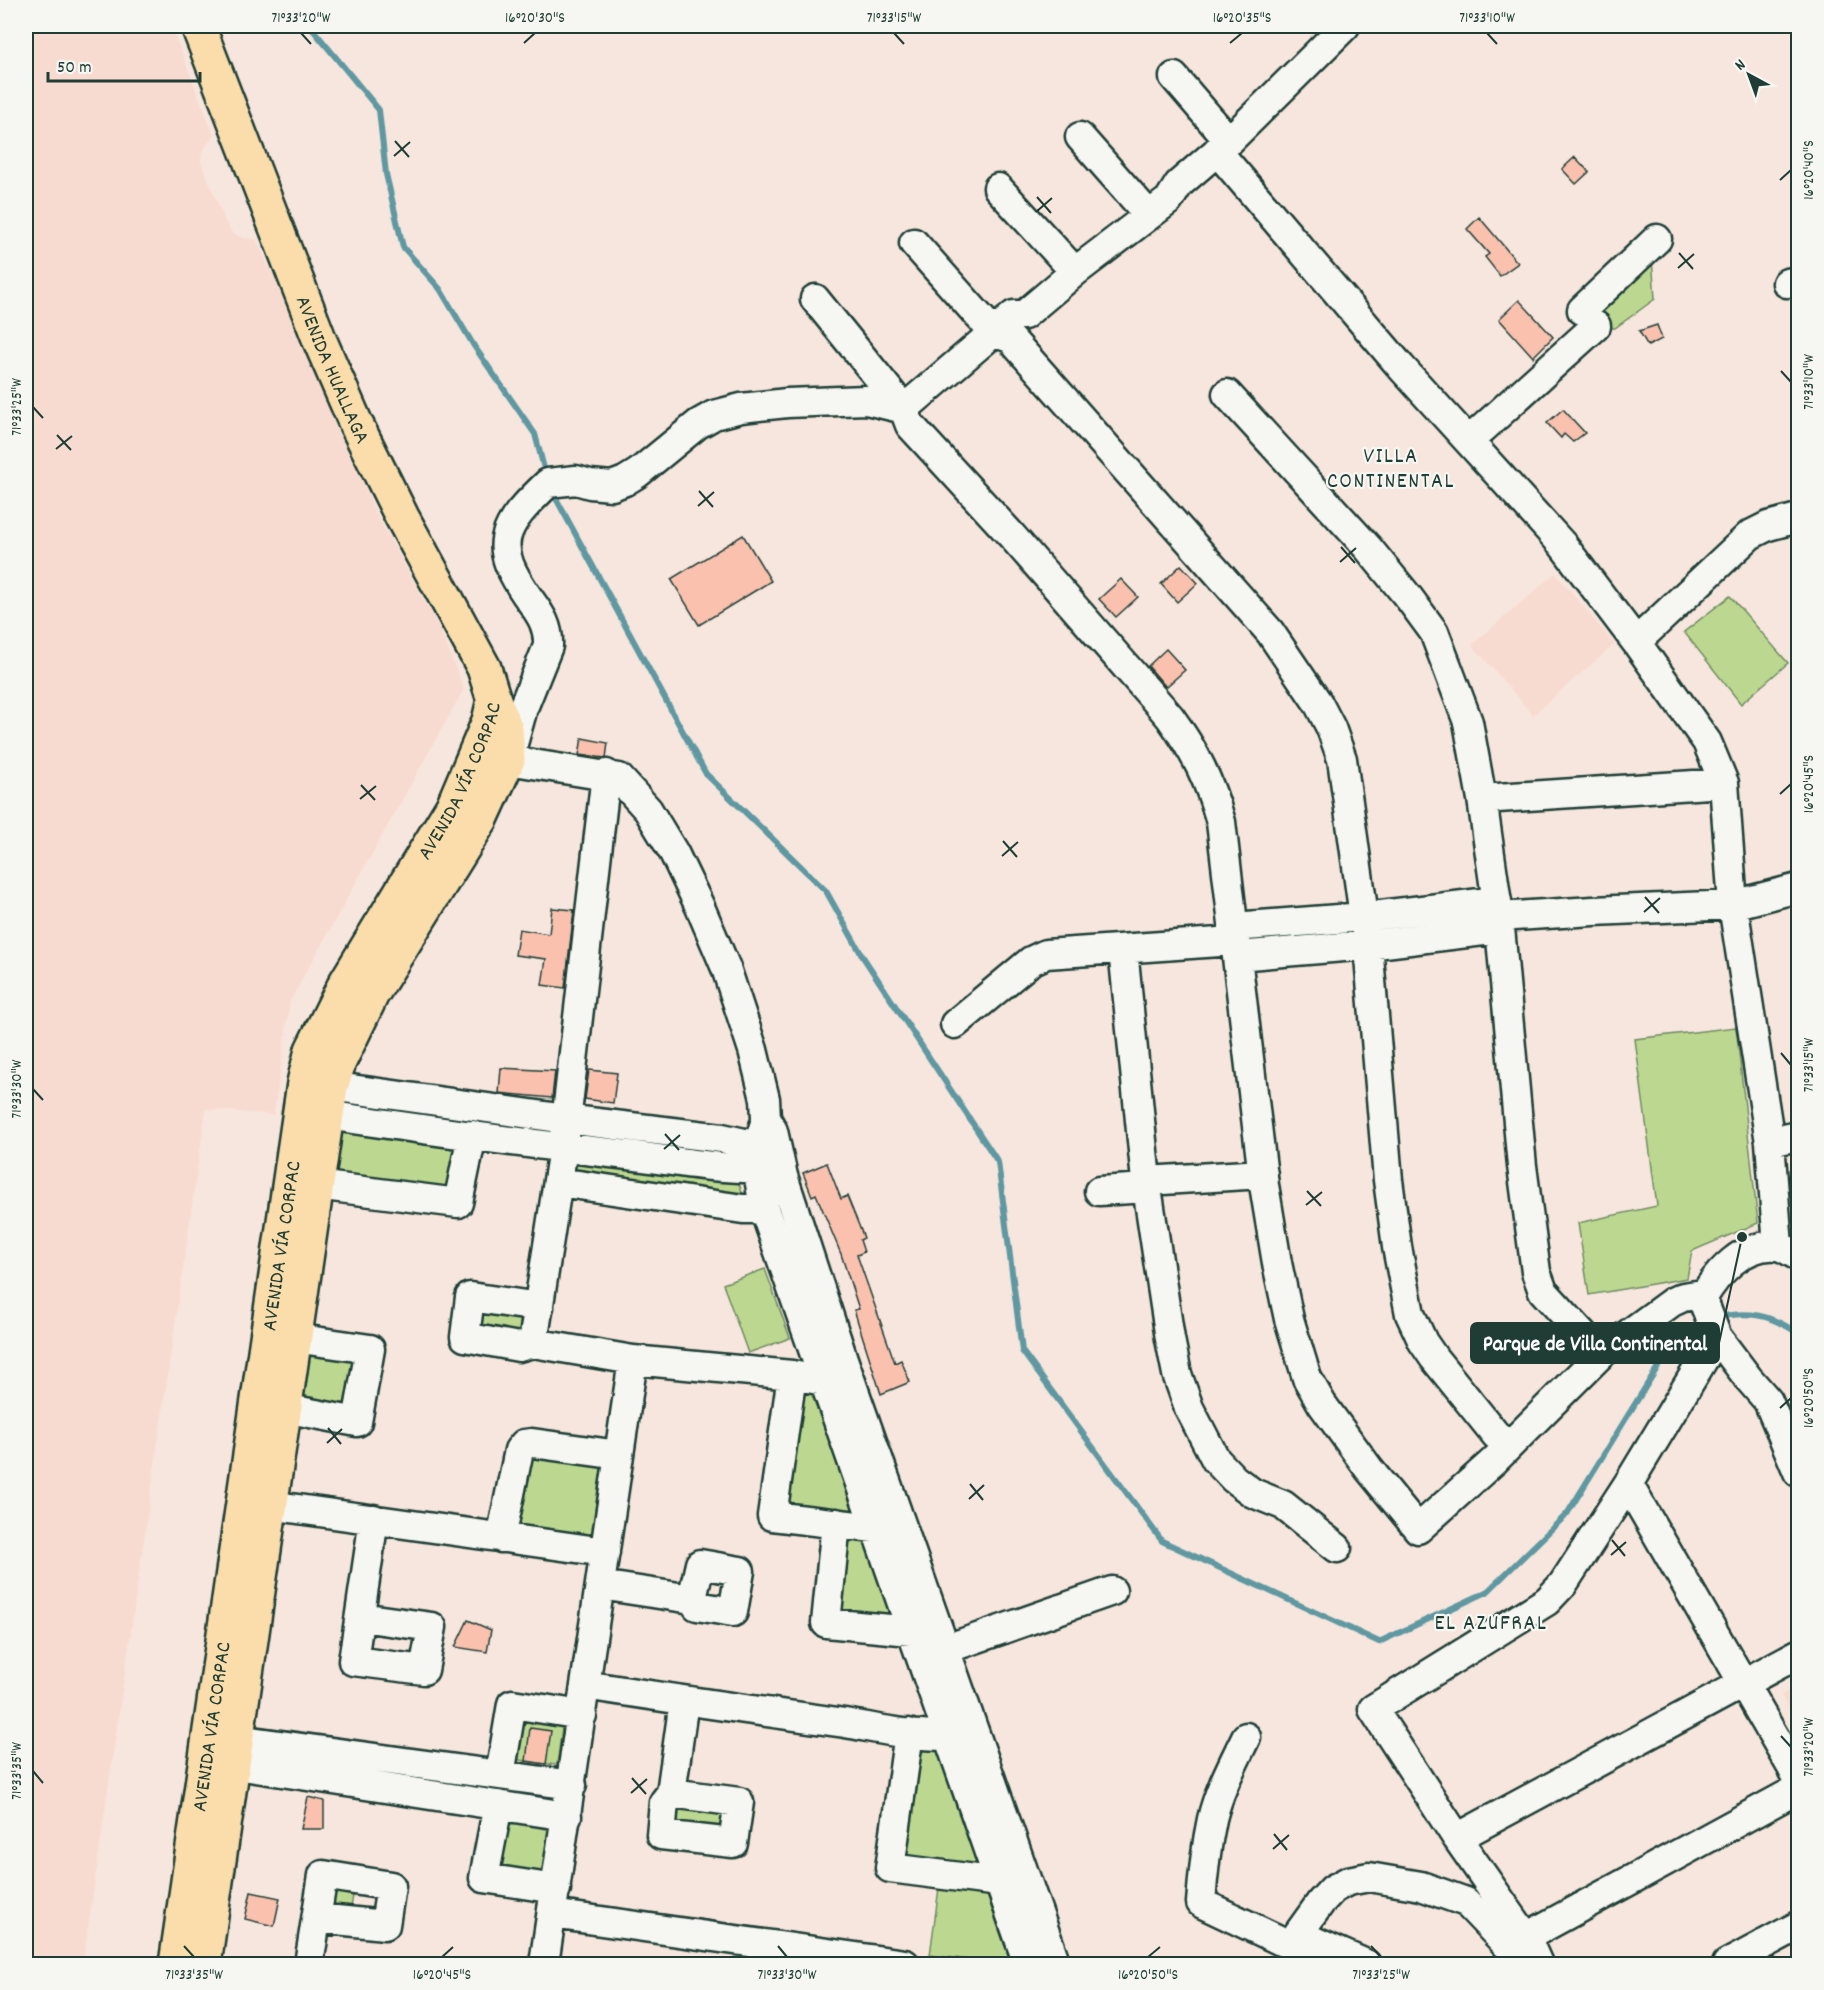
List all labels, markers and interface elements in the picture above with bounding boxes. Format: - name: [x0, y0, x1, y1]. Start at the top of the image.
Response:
- text: 71°33'20"W: [272, 8, 331, 30]
- text: 16°20'30"S: [505, 8, 565, 30]
- text: 71°33'15"W: [867, 8, 922, 30]
- text: 16°20'35"S: [1213, 8, 1271, 30]
- text: 71°33'10"W: [1459, 8, 1515, 30]
- scale bar: [48, 45, 200, 83]
- north arrow: [1719, 45, 1779, 105]
- text: N: [1730, 54, 1751, 77]
- text: 50 m: [57, 56, 92, 81]
- text: 16°20'40"S: [1799, 140, 1821, 200]
- street label: AVENIDA HUALLAGA: [286, 292, 376, 450]
- text: 71°33'10"W: [1799, 354, 1821, 410]
- text: 71°33'25"W: [7, 378, 29, 436]
- district label: VILLA CONTINENTAL: [1327, 442, 1455, 498]
- street label: AVENIDA VÍA CORPAC: [412, 700, 511, 867]
- text: 16°20'45"S: [1799, 755, 1821, 813]
- text: 71°33'15"W: [1799, 1037, 1821, 1092]
- text: 71°33'30"W: [7, 1059, 29, 1118]
- street label: AVENIDA VÍA CORPAC: [256, 1159, 311, 1333]
- callout: Parque de Villa Continental: [1471, 1323, 1719, 1363]
- text: Parque de Villa Continental: [1483, 1330, 1708, 1361]
- text: 16°20'50"S: [1799, 1368, 1821, 1428]
- district label: EL AZUFRAL: [1435, 1609, 1547, 1640]
- street label: AVENIDA VÍA CORPAC: [186, 1640, 241, 1814]
- text: 71°33'20"W: [1799, 1717, 1821, 1776]
- text: 71°33'35"W: [7, 1742, 29, 1800]
- text: 71°33'35"W: [165, 1965, 223, 1987]
- text: 16°20'45"S: [413, 1965, 471, 1987]
- text: 71°33'30"W: [758, 1965, 817, 1987]
- text: 16°20'50"S: [1118, 1965, 1178, 1987]
- text: 71°33'25"W: [1352, 1965, 1410, 1987]

